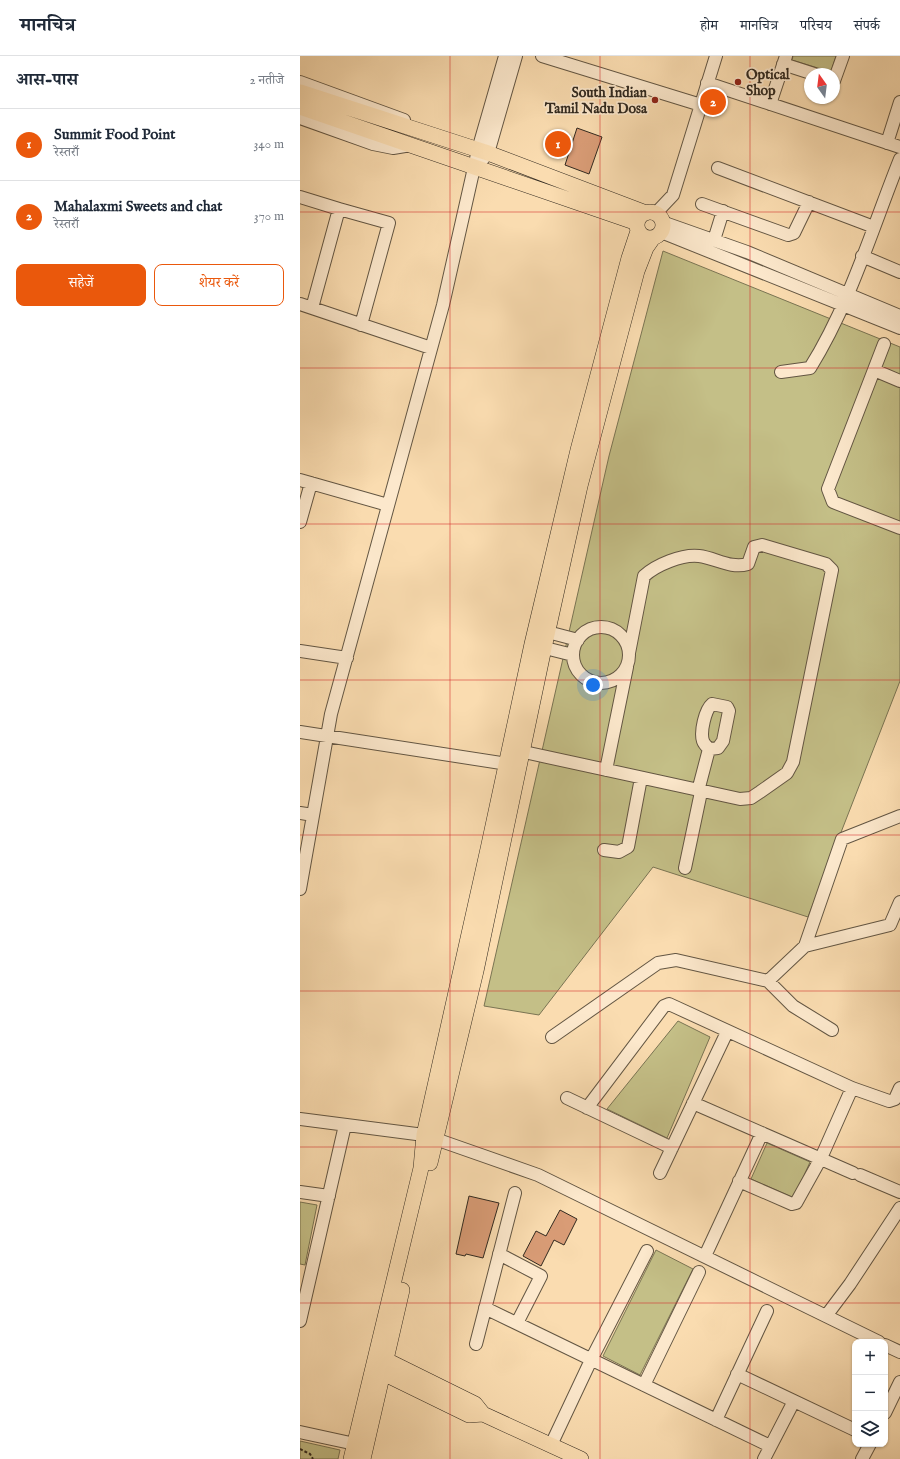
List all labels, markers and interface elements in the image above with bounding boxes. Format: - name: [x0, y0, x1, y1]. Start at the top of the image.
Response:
- text: मानचित्र: [20, 14, 75, 38]
- text: होम: [700, 17, 718, 35]
- text: मानचित्र: [740, 17, 778, 35]
- text: परिचय: [800, 17, 832, 35]
- text: संपर्क: [854, 17, 880, 35]
- place label: Optical Shop: [746, 66, 791, 100]
- north arrow: [804, 68, 840, 104]
- text: आस-पास: [16, 70, 78, 91]
- text: 2 नतीजे: [250, 72, 284, 89]
- marker: Optical Shop: [733, 77, 743, 87]
- place label: South Indian Tamil Nadu Dosa: [544, 84, 648, 118]
- pin: 2: [700, 87, 726, 117]
- marker: South Indian Tamil Nadu Dosa: [650, 95, 660, 105]
- text: Summit Food Point: [54, 125, 175, 144]
- pin: 1: [545, 129, 571, 159]
- text: 1: [27, 136, 31, 153]
- text: 340 m: [254, 136, 284, 153]
- text: रेस्तराँ: [54, 144, 79, 161]
- text: Mahalaxmi Sweets and chat: [54, 197, 222, 216]
- text: 2: [26, 208, 32, 225]
- text: 370 m: [254, 208, 284, 225]
- text: रेस्तराँ: [54, 216, 79, 233]
- button: सहेजें: [16, 264, 146, 306]
- button: शेयर करें: [154, 264, 284, 306]
- your location: [583, 675, 603, 695]
- map controls: [852, 1339, 888, 1447]
- button: +: [852, 1339, 888, 1375]
- button: −: [852, 1375, 888, 1411]
- button: layers: [852, 1411, 888, 1447]

